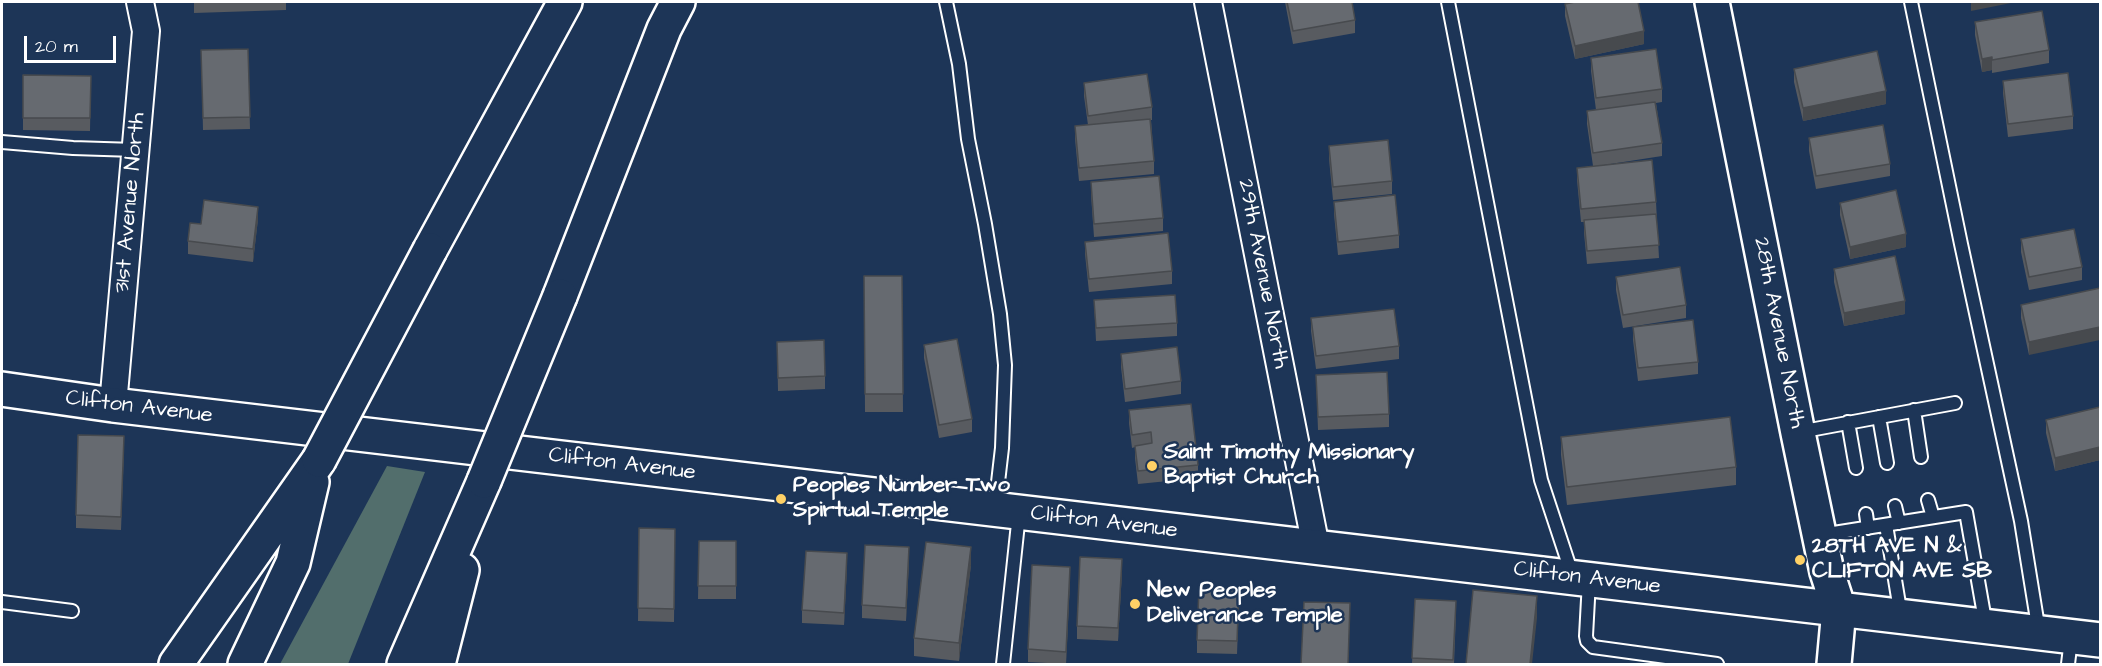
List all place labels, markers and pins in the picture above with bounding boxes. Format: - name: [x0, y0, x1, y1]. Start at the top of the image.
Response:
- place label: Saint Timothy Missionary Baptist Church: [1164, 440, 1414, 492]
- marker: Saint Timothy Missionary Baptist Church: [1145, 459, 1159, 473]
- place label: Peoples Number Two Spirtual Temple: [793, 473, 1010, 524]
- marker: Peoples Number Two Spirtual Temple: [774, 492, 788, 506]
- place label: 28TH AVE N & CLIFTON AVE SB: [1812, 534, 1992, 586]
- marker: 28TH AVE N & CLIFTON AVE SB: [1793, 553, 1807, 567]
- place label: New Peoples Deliverance Temple: [1147, 578, 1343, 630]
- marker: New Peoples Deliverance Temple: [1128, 597, 1142, 611]

